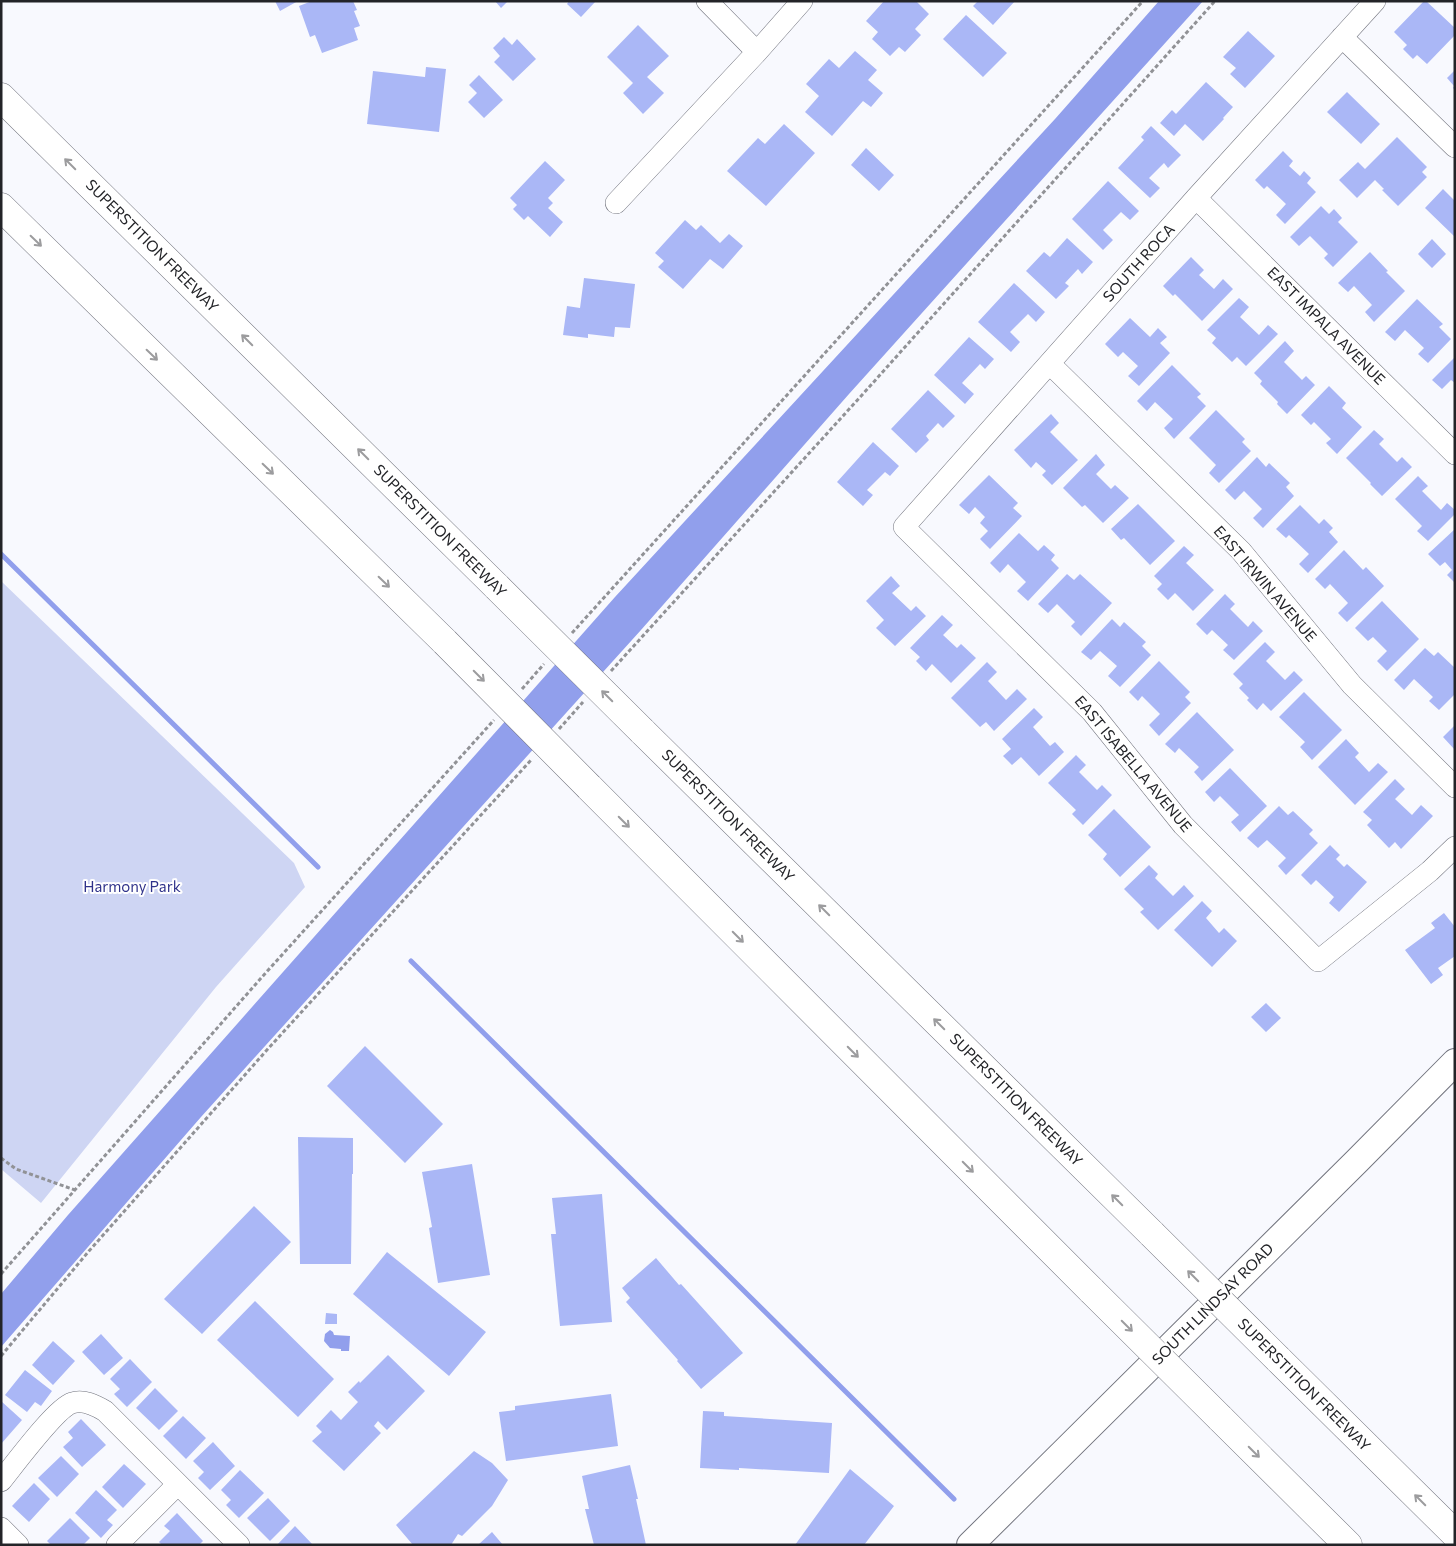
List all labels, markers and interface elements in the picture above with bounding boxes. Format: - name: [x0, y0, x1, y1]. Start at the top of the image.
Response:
- one-way arrow: [63, 158, 76, 170]
- street label: SUPERSTITION FREEWAY: [83, 175, 223, 316]
- street label: SOUTH ROCA: [1099, 220, 1178, 305]
- one-way arrow: [30, 235, 42, 247]
- street label: EAST IMPALA AVENUE: [1264, 263, 1389, 388]
- one-way arrow: [241, 334, 253, 346]
- one-way arrow: [146, 349, 158, 361]
- one-way arrow: [357, 449, 369, 461]
- street label: SUPERSTITION FREEWAY: [371, 460, 511, 601]
- one-way arrow: [262, 463, 274, 475]
- street label: EAST IRWIN AVENUE: [1211, 522, 1321, 645]
- one-way arrow: [378, 576, 390, 588]
- one-way arrow: [473, 670, 485, 683]
- one-way arrow: [601, 690, 613, 702]
- street label: EAST ISABELLA AVENUE: [1071, 692, 1196, 835]
- street label: SUPERSTITION FREEWAY: [659, 745, 799, 886]
- one-way arrow: [618, 815, 630, 828]
- park label: Harmony Park: [83, 877, 181, 895]
- one-way arrow: [817, 904, 830, 916]
- one-way arrow: [732, 930, 744, 942]
- one-way arrow: [933, 1018, 945, 1031]
- street label: SUPERSTITION FREEWAY: [947, 1029, 1087, 1170]
- one-way arrow: [847, 1045, 859, 1058]
- one-way arrow: [962, 1160, 974, 1173]
- one-way arrow: [1111, 1194, 1123, 1206]
- street label: SOUTH LINDSAY ROAD: [1148, 1239, 1277, 1368]
- one-way arrow: [1188, 1270, 1200, 1282]
- street label: SUPERSTITION FREEWAY: [1235, 1314, 1375, 1455]
- one-way arrow: [1121, 1319, 1133, 1332]
- one-way arrow: [1248, 1446, 1261, 1458]
- one-way arrow: [1414, 1494, 1426, 1506]

